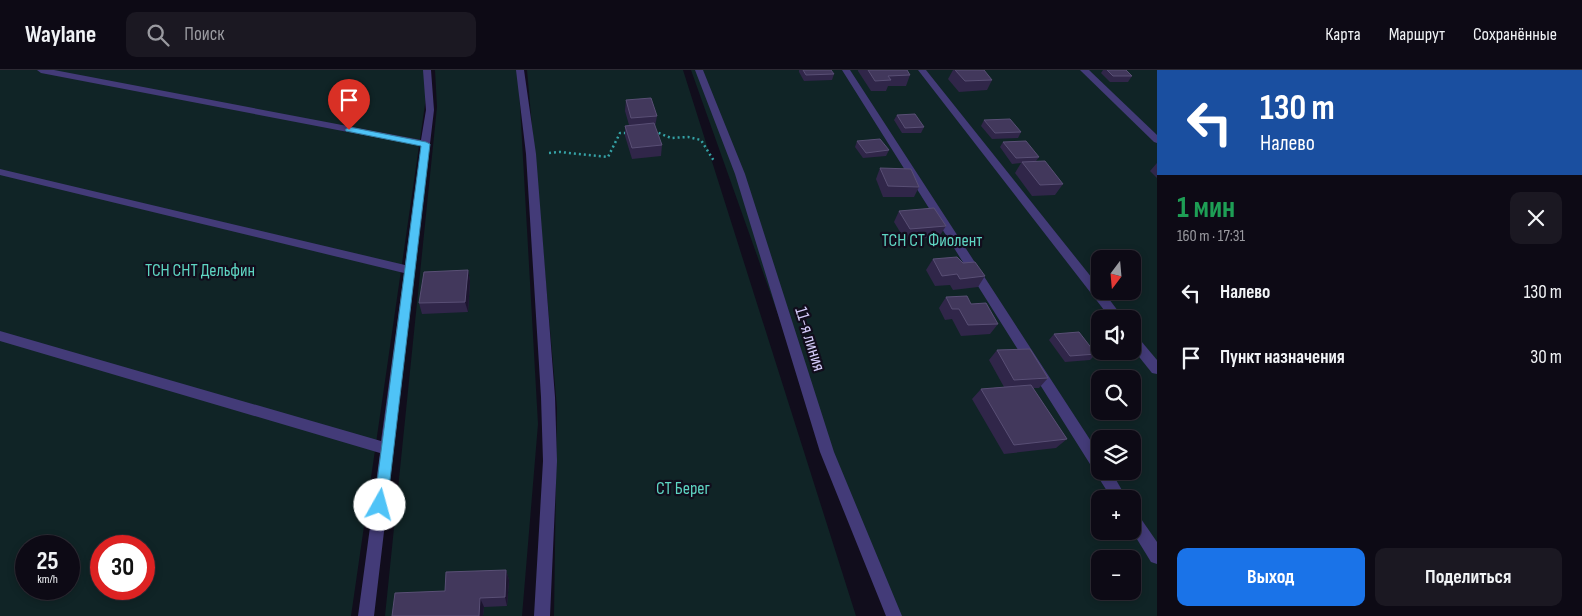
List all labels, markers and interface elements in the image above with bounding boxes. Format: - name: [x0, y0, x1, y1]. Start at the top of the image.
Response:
- search box: [126, 12, 476, 57]
- text: Waylane: [25, 20, 96, 49]
- icon: search: [144, 21, 172, 49]
- text: Поиск: [184, 23, 224, 46]
- text: Карта: [1325, 24, 1361, 45]
- text: Маршрут: [1389, 24, 1445, 45]
- text: Сохранённые: [1473, 24, 1557, 45]
- pin: [328, 79, 370, 130]
- icon: arrive: [335, 86, 363, 114]
- text: 130 m: [1260, 87, 1335, 130]
- icon: left: [1177, 90, 1242, 155]
- text: Налево: [1260, 130, 1315, 157]
- text: 1 мин: [1177, 190, 1235, 226]
- button: close: [1510, 192, 1562, 244]
- text: 160 m · 17:31: [1177, 227, 1245, 246]
- park label: ТСН СТ Фиолент: [882, 230, 982, 251]
- north arrow: [1091, 250, 1141, 300]
- map controls: [1091, 250, 1141, 600]
- park label: ТСН СНТ Дельфин: [145, 260, 255, 281]
- icon: left: [1177, 279, 1205, 307]
- text: Налево: [1220, 281, 1270, 304]
- text: 130 m: [1524, 281, 1562, 304]
- street label: 11-я линия: [790, 304, 830, 374]
- button: sound: [1091, 310, 1141, 360]
- icon: arrive: [1177, 344, 1205, 372]
- text: Пункт назначения: [1220, 346, 1345, 369]
- text: 30 m: [1530, 346, 1562, 369]
- button: search: [1091, 370, 1141, 420]
- button: layers: [1091, 430, 1141, 480]
- position arrow: [353, 478, 405, 530]
- park label: СТ Берег: [656, 478, 711, 499]
- button: +: [1091, 490, 1141, 540]
- speed limit sign: 30: [90, 535, 155, 600]
- text: 25: [37, 546, 58, 577]
- button: Выход: [1177, 548, 1365, 606]
- button: Поделиться: [1375, 548, 1562, 606]
- button: −: [1091, 550, 1141, 600]
- text: km/h: [37, 572, 58, 587]

